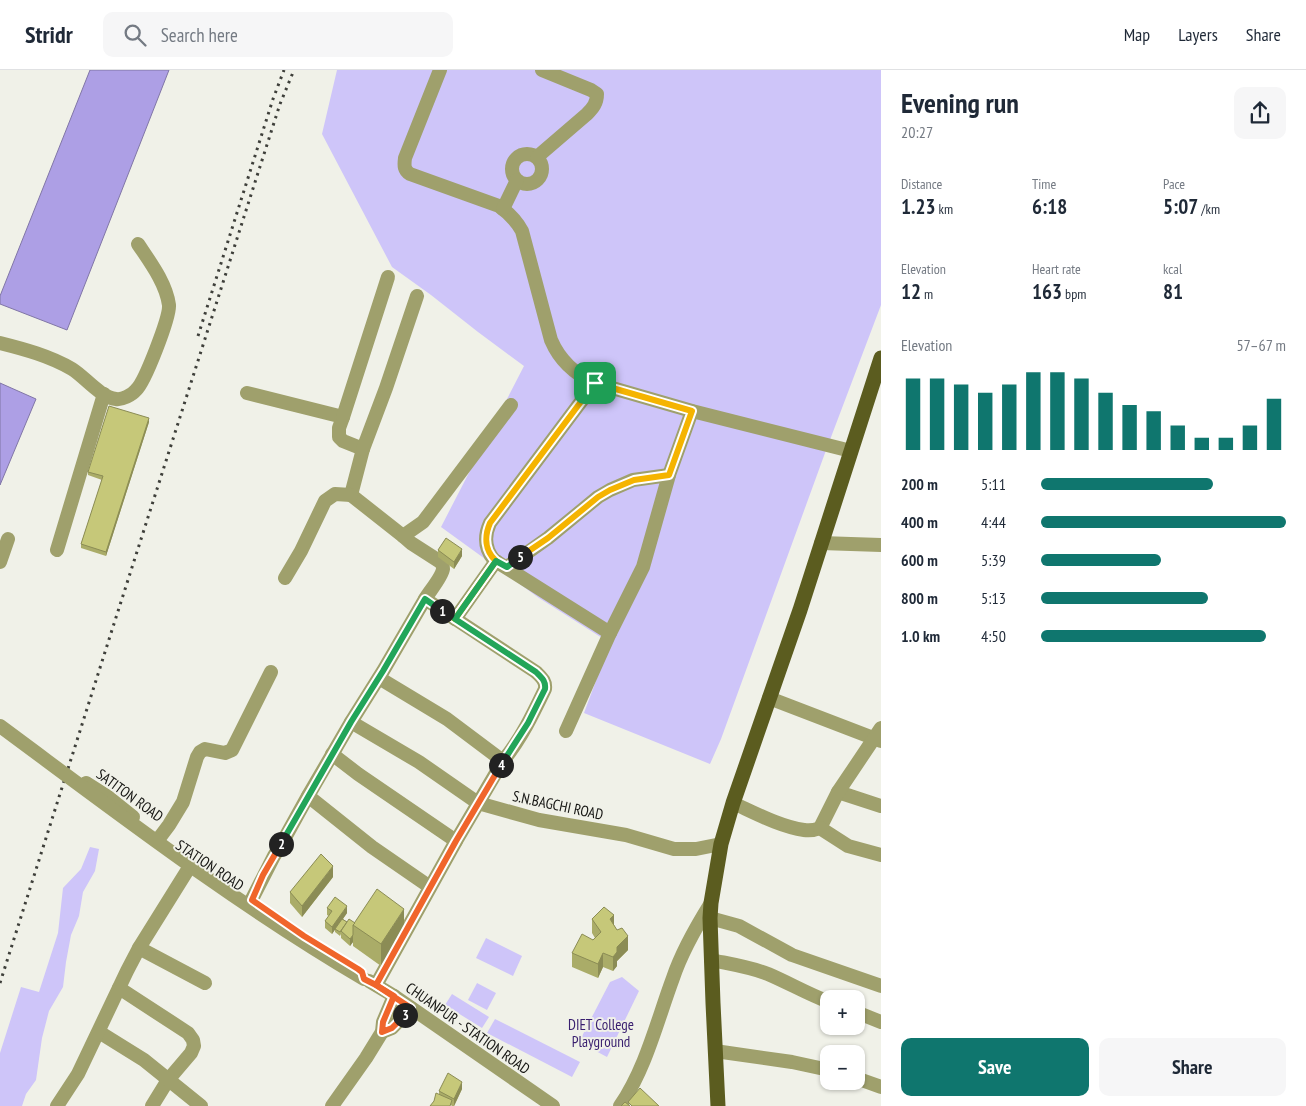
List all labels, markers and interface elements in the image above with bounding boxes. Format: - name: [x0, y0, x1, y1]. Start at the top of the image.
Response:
- search box: [103, 12, 453, 57]
- text: Stridr: [25, 19, 73, 50]
- icon: search: [121, 21, 149, 49]
- text: Search here: [161, 23, 238, 47]
- text: Map: [1124, 23, 1150, 46]
- text: Layers: [1178, 23, 1218, 46]
- text: Share: [1246, 23, 1281, 46]
- text: Evening run: [901, 84, 1019, 121]
- button: share: [1234, 87, 1286, 139]
- text: 20:27: [901, 122, 933, 142]
- text: Distance: [901, 175, 942, 193]
- text: Time: [1032, 175, 1056, 193]
- text: Pace: [1163, 175, 1185, 193]
- text: 1.23: [901, 193, 936, 220]
- text: 6:18: [1032, 193, 1067, 220]
- text: 5:07: [1163, 193, 1198, 220]
- text: km: [936, 200, 953, 218]
- text: /km: [1198, 200, 1220, 218]
- text: Elevation: [901, 260, 946, 278]
- text: Heart rate: [1032, 260, 1081, 278]
- text: kcal: [1163, 260, 1182, 278]
- text: 12: [901, 278, 921, 305]
- text: 163: [1032, 278, 1062, 305]
- text: 81: [1163, 278, 1183, 305]
- text: m: [921, 285, 933, 303]
- text: bpm: [1062, 285, 1086, 303]
- text: Elevation: [901, 335, 952, 355]
- text: 57–67 m: [1236, 335, 1286, 355]
- pin: [574, 362, 616, 404]
- icon: arrive: [581, 369, 609, 397]
- text: 200 m: [901, 474, 938, 494]
- text: 5:11: [981, 474, 1006, 494]
- text: 400 m: [901, 512, 938, 532]
- text: 4:44: [981, 512, 1006, 532]
- pin: 5: [508, 544, 532, 570]
- text: 5: [517, 548, 524, 566]
- text: 600 m: [901, 550, 938, 570]
- text: 5:39: [981, 550, 1006, 570]
- text: 800 m: [901, 588, 938, 608]
- text: 5:13: [981, 588, 1006, 608]
- pin: 1: [430, 598, 454, 624]
- text: 1: [439, 602, 446, 620]
- text: 1.0 km: [901, 626, 940, 646]
- text: 4:50: [981, 626, 1006, 646]
- pin: 4: [488, 752, 514, 778]
- text: 4: [498, 756, 505, 774]
- street label: SATITON ROAD: [93, 764, 167, 826]
- street label: S.N.BAGCHI ROAD: [511, 786, 605, 824]
- pin: 2: [268, 832, 294, 856]
- street label: STATION ROAD: [172, 835, 248, 895]
- text: 2: [278, 835, 285, 853]
- street label: CHUANPUR - STATION ROAD: [402, 978, 534, 1078]
- map controls: [820, 990, 865, 1090]
- button: +: [820, 990, 865, 1035]
- pin: 3: [392, 1002, 418, 1028]
- text: 3: [402, 1006, 409, 1024]
- park label: DIET College Playground: [568, 1015, 634, 1051]
- button: Save: [901, 1038, 1089, 1096]
- button: Share: [1099, 1038, 1286, 1096]
- button: −: [820, 1045, 865, 1090]

